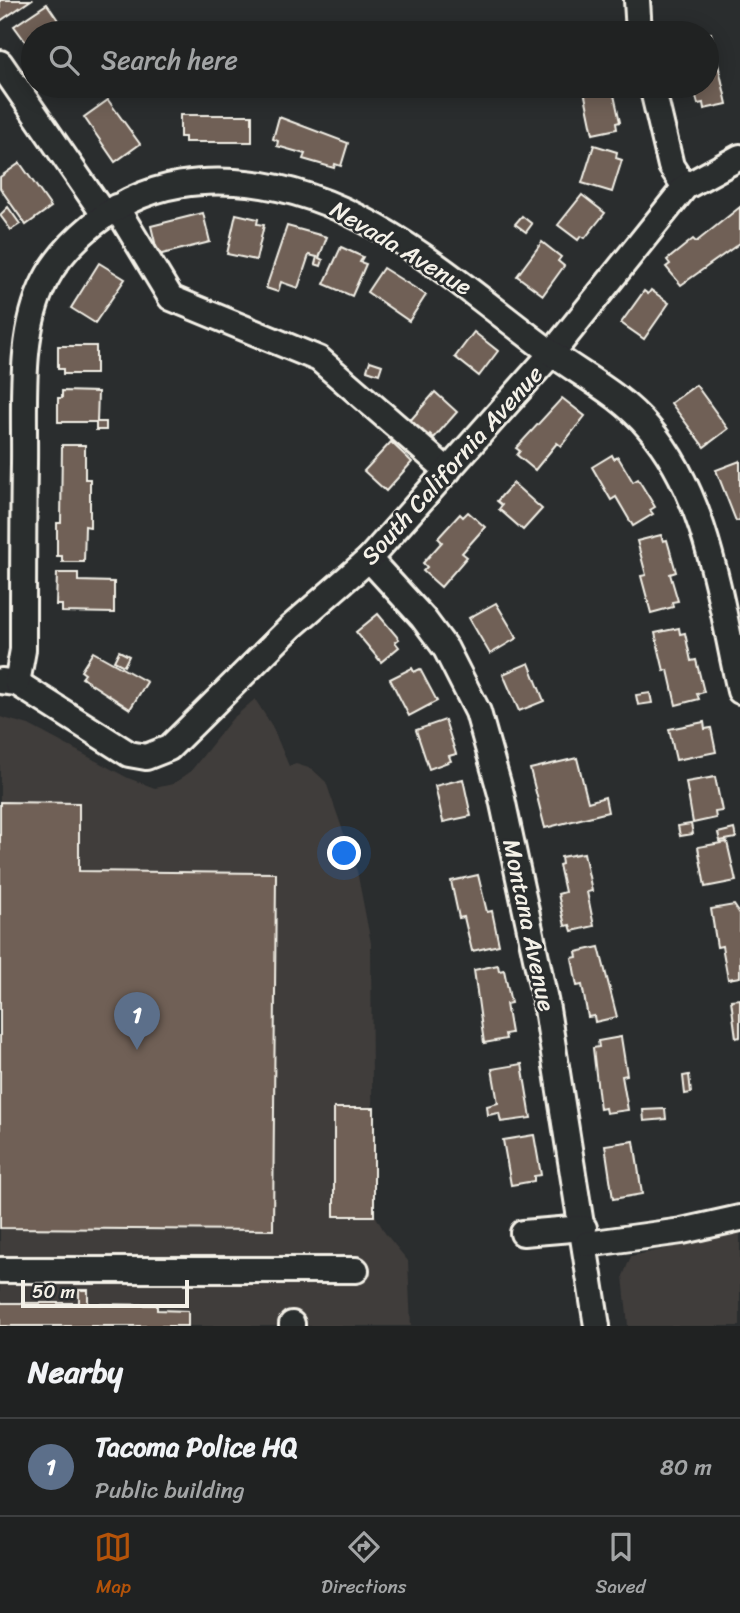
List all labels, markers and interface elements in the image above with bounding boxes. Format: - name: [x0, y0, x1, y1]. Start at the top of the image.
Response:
- search box: [21, 21, 719, 98]
- text: Search here: [101, 37, 238, 83]
- icon: search: [45, 41, 83, 79]
- street label: Nevada Avenue: [322, 189, 481, 307]
- street label: South California Avenue: [350, 355, 554, 575]
- street label: Montana Avenue: [490, 835, 568, 1015]
- your location: [327, 836, 361, 870]
- pin: 1: [114, 992, 160, 1050]
- text: 50 m: [32, 1275, 75, 1308]
- scale bar: [21, 1277, 189, 1309]
- text: Nearby: [28, 1345, 123, 1399]
- text: Tacoma Police HQ: [95, 1424, 297, 1470]
- text: 1: [46, 1447, 56, 1488]
- text: 80 m: [660, 1447, 712, 1488]
- text: Public building: [95, 1470, 245, 1511]
- tab: Map: [94, 1528, 132, 1603]
- tab: Directions: [321, 1528, 407, 1603]
- tab: Saved: [595, 1528, 646, 1603]

